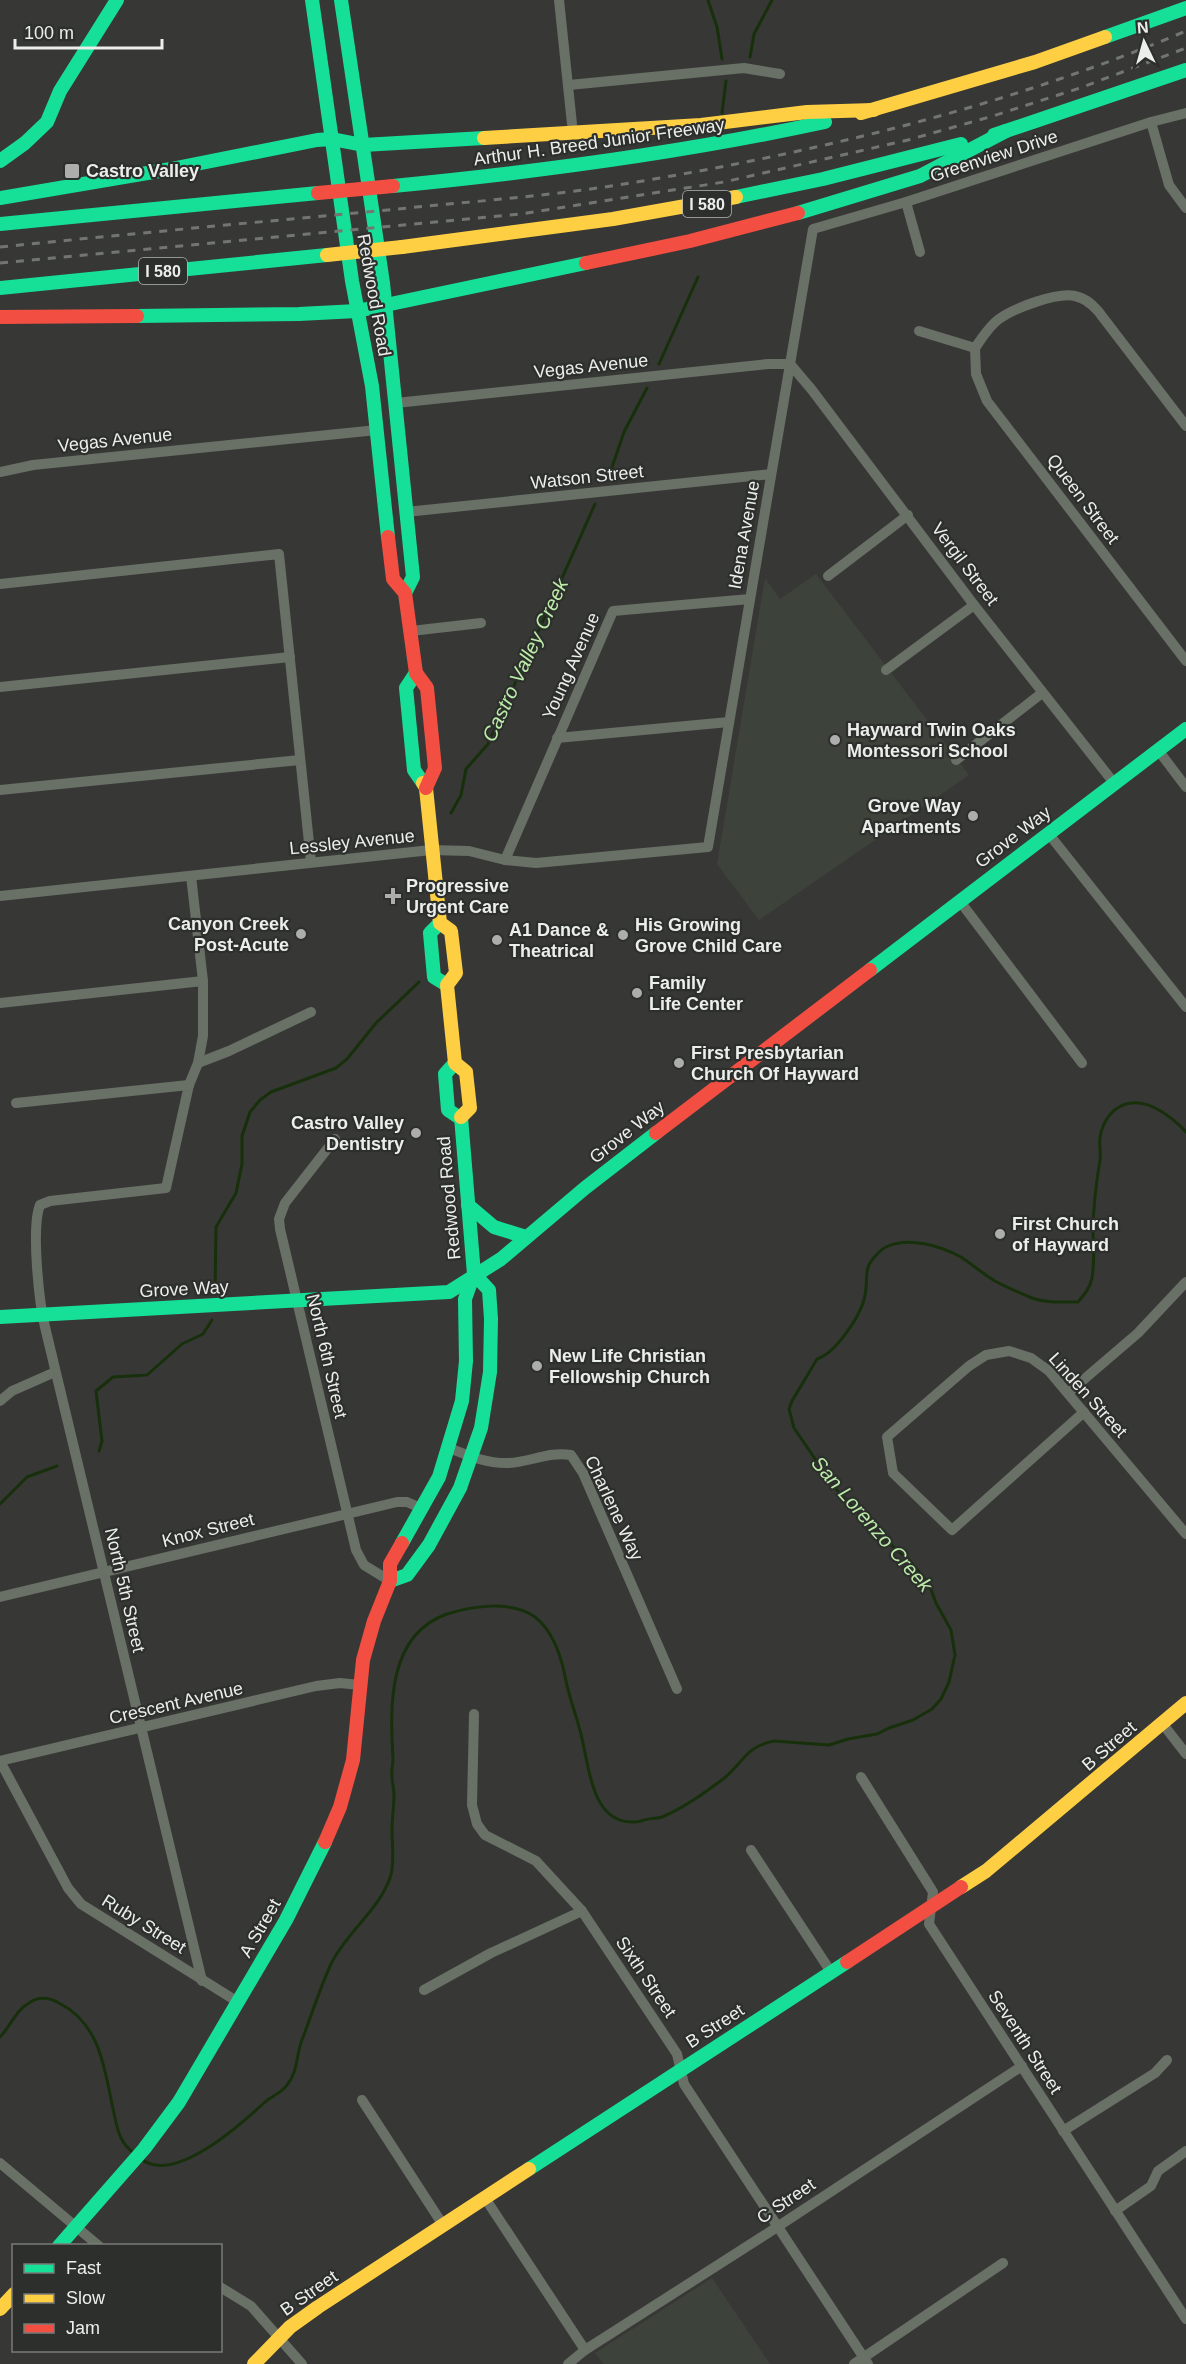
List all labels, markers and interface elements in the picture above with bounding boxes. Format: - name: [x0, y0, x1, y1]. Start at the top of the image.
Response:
- scale bar: [15, 12, 162, 50]
- north arrow: [1114, 12, 1174, 72]
- text: N: [1136, 19, 1149, 37]
- text: 100 m: [24, 23, 74, 43]
- street label: Arthur H. Breed Junior Freeway: [472, 114, 726, 170]
- street label: Greenview Drive: [928, 126, 1060, 186]
- place label: Castro Valley: [86, 161, 199, 181]
- marker: Castro Valley: [63, 162, 81, 180]
- road number: I 580: [683, 191, 731, 217]
- street label: Redwood Road: [353, 232, 395, 358]
- road number: I 580: [139, 258, 187, 284]
- street label: Vegas Avenue: [533, 350, 649, 382]
- street label: Vegas Avenue: [57, 424, 173, 456]
- street label: Queen Street: [1043, 450, 1123, 548]
- street label: Watson Street: [530, 461, 644, 493]
- street label: Idena Avenue: [725, 479, 763, 591]
- street label: Vergil Street: [928, 519, 1002, 609]
- water label: Castro Valley Creek: [478, 574, 573, 745]
- street label: Young Avenue: [538, 609, 604, 723]
- place label: Hayward Twin Oaks Montessori School: [847, 720, 1016, 761]
- marker: Hayward Twin Oaks Montessori School: [828, 733, 842, 747]
- place label: Grove Way Apartments: [861, 796, 961, 837]
- street label: Grove Way: [971, 802, 1055, 872]
- marker: Grove Way Apartments: [966, 809, 980, 823]
- street label: Lessley Avenue: [288, 825, 416, 859]
- place label: Progressive Urgent Care: [406, 876, 509, 917]
- marker: Progressive Urgent Care: [384, 887, 402, 905]
- place label: Canyon Creek Post-Acute: [168, 914, 290, 955]
- place label: His Growing Grove Child Care: [635, 915, 782, 956]
- place label: A1 Dance & Theatrical: [509, 920, 609, 961]
- marker: Canyon Creek Post-Acute: [294, 927, 308, 941]
- marker: His Growing Grove Child Care: [616, 928, 630, 942]
- marker: A1 Dance & Theatrical: [490, 933, 504, 947]
- place label: Family Life Center: [649, 973, 743, 1014]
- marker: Family Life Center: [630, 986, 644, 1000]
- place label: First Presbytarian Church Of Hayward: [691, 1043, 859, 1084]
- marker: First Presbytarian Church Of Hayward: [672, 1056, 686, 1070]
- street label: Grove Way: [586, 1097, 668, 1167]
- place label: Castro Valley Dentistry: [291, 1113, 404, 1154]
- marker: Castro Valley Dentistry: [409, 1126, 423, 1140]
- street label: Redwood Road: [434, 1135, 464, 1261]
- place label: First Church of Hayward: [1012, 1214, 1119, 1255]
- marker: First Church of Hayward: [993, 1227, 1007, 1241]
- street label: Grove Way: [139, 1277, 229, 1301]
- street label: North 6th Street: [303, 1292, 351, 1420]
- place label: New Life Christian Fellowship Church: [549, 1346, 710, 1387]
- street label: Linden Street: [1045, 1349, 1131, 1441]
- marker: New Life Christian Fellowship Church: [530, 1359, 544, 1373]
- street label: Charlene Way: [581, 1452, 647, 1564]
- water label: San Lorenzo Creek: [807, 1452, 937, 1597]
- street label: Knox Street: [160, 1509, 256, 1551]
- street label: North 5th Street: [101, 1526, 149, 1654]
- street label: Crescent Avenue: [107, 1678, 245, 1728]
- street label: B Street: [1078, 1717, 1140, 1775]
- street label: Ruby Street: [98, 1890, 190, 1958]
- street label: A Street: [235, 1895, 285, 1961]
- street label: Sixth Street: [612, 1933, 680, 2021]
- street label: Seventh Street: [984, 1987, 1066, 2097]
- street label: B Street: [682, 2000, 748, 2052]
- street label: C Street: [753, 2174, 819, 2228]
- legend: [12, 2244, 222, 2352]
- text: Fast: [66, 2258, 101, 2278]
- street label: B Street: [277, 2266, 341, 2320]
- text: Slow: [66, 2288, 106, 2308]
- text: Jam: [66, 2318, 100, 2338]

